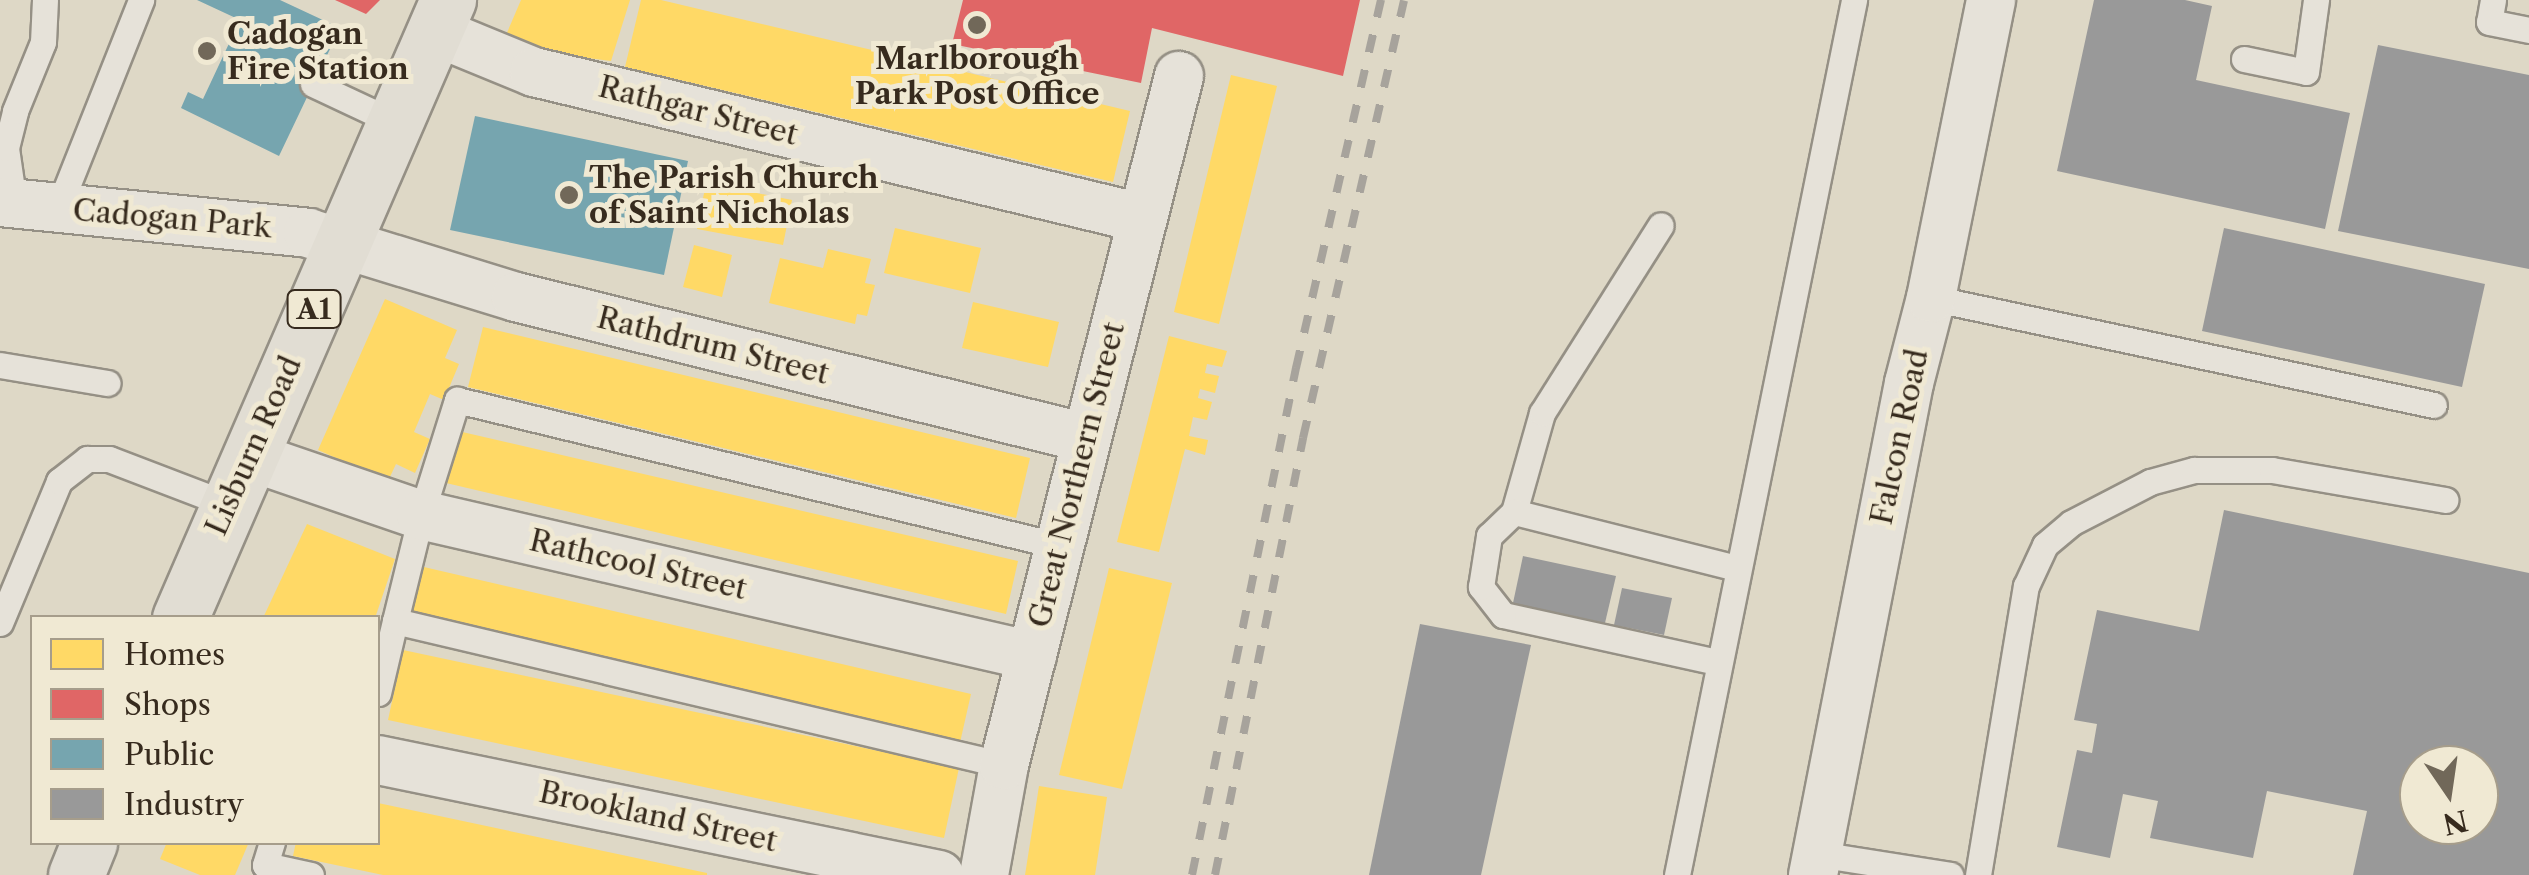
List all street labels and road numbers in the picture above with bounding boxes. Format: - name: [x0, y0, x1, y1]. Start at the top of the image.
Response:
- street label: Rathgar Street: [595, 69, 801, 153]
- street label: Cadogan Park: [71, 192, 273, 246]
- road number: A1: [286, 286, 342, 332]
- street label: Rathdrum Street: [593, 300, 833, 392]
- street label: Great Northern Street: [1022, 319, 1132, 631]
- street label: Falcon Road: [1864, 346, 1936, 528]
- street label: Lisburn Road: [199, 351, 309, 541]
- street label: Rathcool Street: [526, 523, 750, 607]
- street label: Brookland Street: [536, 774, 780, 860]

